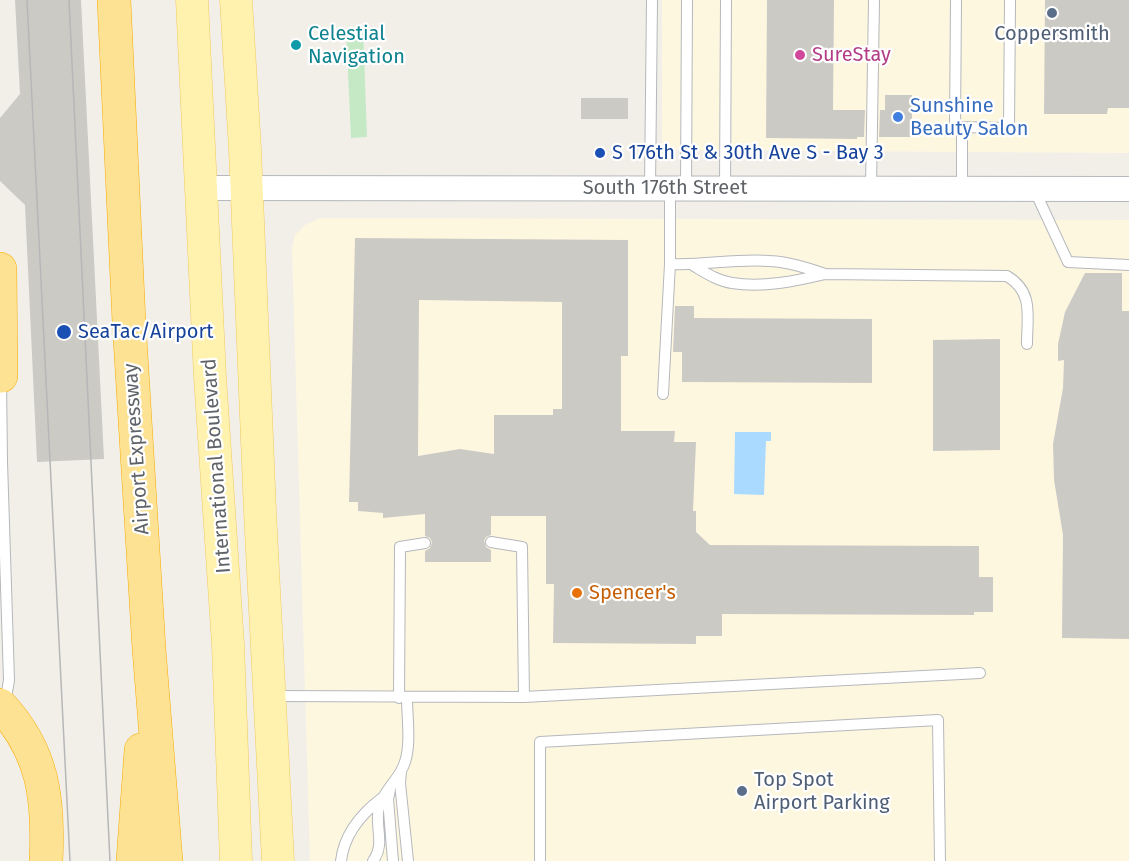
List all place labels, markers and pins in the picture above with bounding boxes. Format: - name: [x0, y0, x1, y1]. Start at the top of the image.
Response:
- marker: Coppersmith: [1045, 6, 1059, 20]
- place label: Celestial Navigation: [308, 22, 405, 69]
- place label: Coppersmith: [994, 22, 1110, 46]
- marker: Celestial Navigation: [289, 38, 303, 52]
- place label: SureStay: [812, 43, 891, 67]
- marker: SureStay: [793, 48, 807, 62]
- place label: Sunshine Beauty Salon: [910, 94, 1028, 141]
- marker: Sunshine Beauty Salon: [891, 110, 905, 124]
- place label: S 176th St & 30th Ave S - Bay 3: [612, 141, 884, 165]
- marker: S 176th St & 30th Ave S - Bay 3: [593, 146, 607, 160]
- place label: SeaTac/Airport: [78, 320, 213, 344]
- marker: SeaTac/Airport: [55, 323, 73, 341]
- place label: Spencer's: [589, 581, 676, 605]
- marker: Spencer's: [570, 586, 584, 600]
- place label: Top Spot Airport Parking: [754, 768, 890, 815]
- marker: Top Spot Airport Parking: [735, 784, 749, 798]

